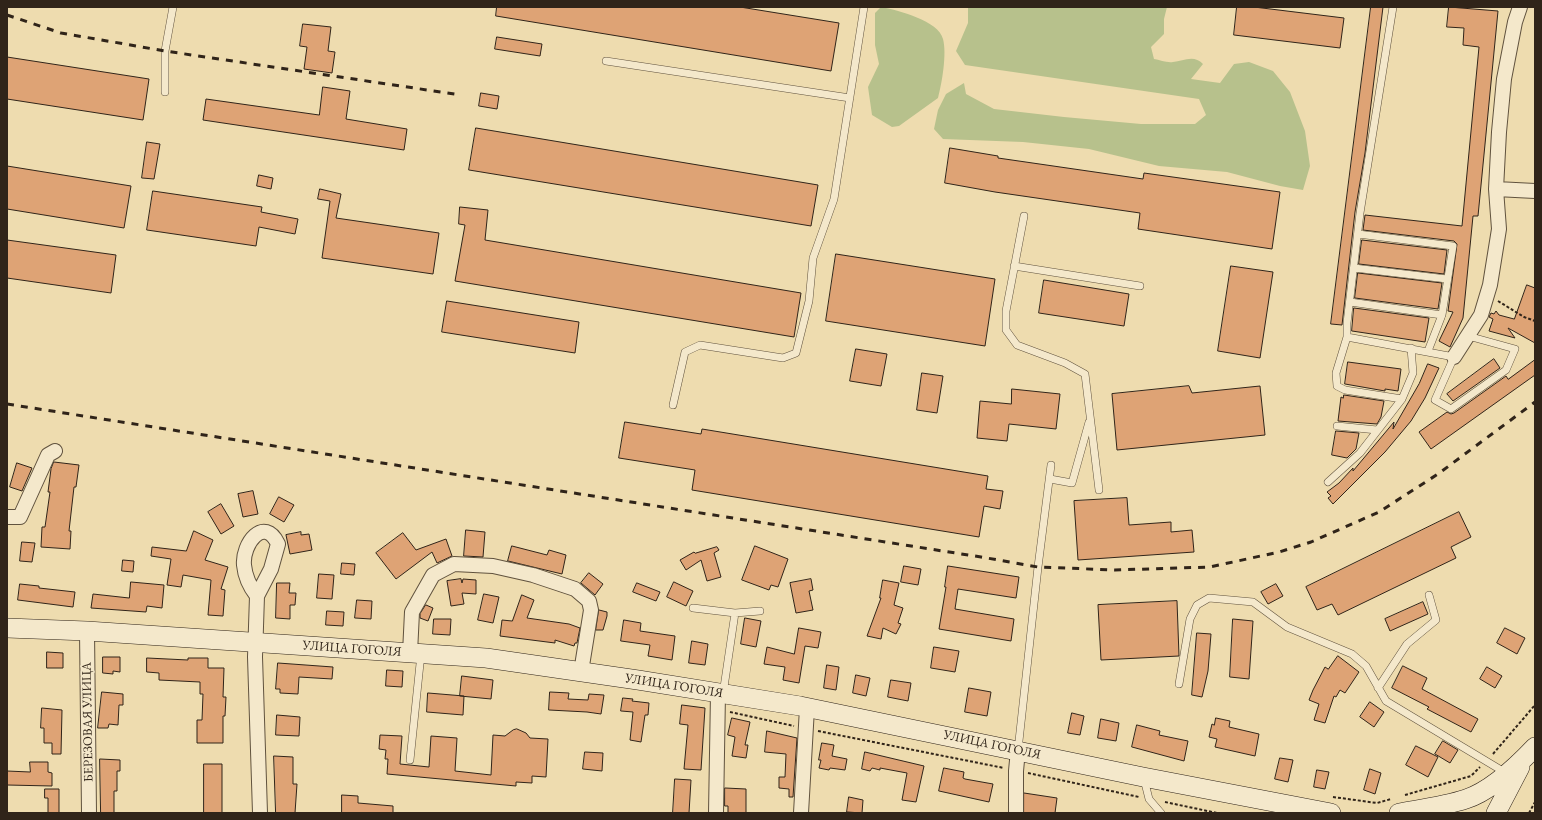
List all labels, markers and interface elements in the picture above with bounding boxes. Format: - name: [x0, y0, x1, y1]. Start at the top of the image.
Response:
- street label: УЛИЦА ГОГОЛЯ: [302, 638, 402, 660]
- street label: БЕРЕЗОВАЯ УЛИЦА: [79, 662, 97, 782]
- street label: УЛИЦА ГОГОЛЯ: [624, 671, 724, 701]
- street label: УЛИЦА ГОГОЛЯ: [942, 727, 1042, 763]

